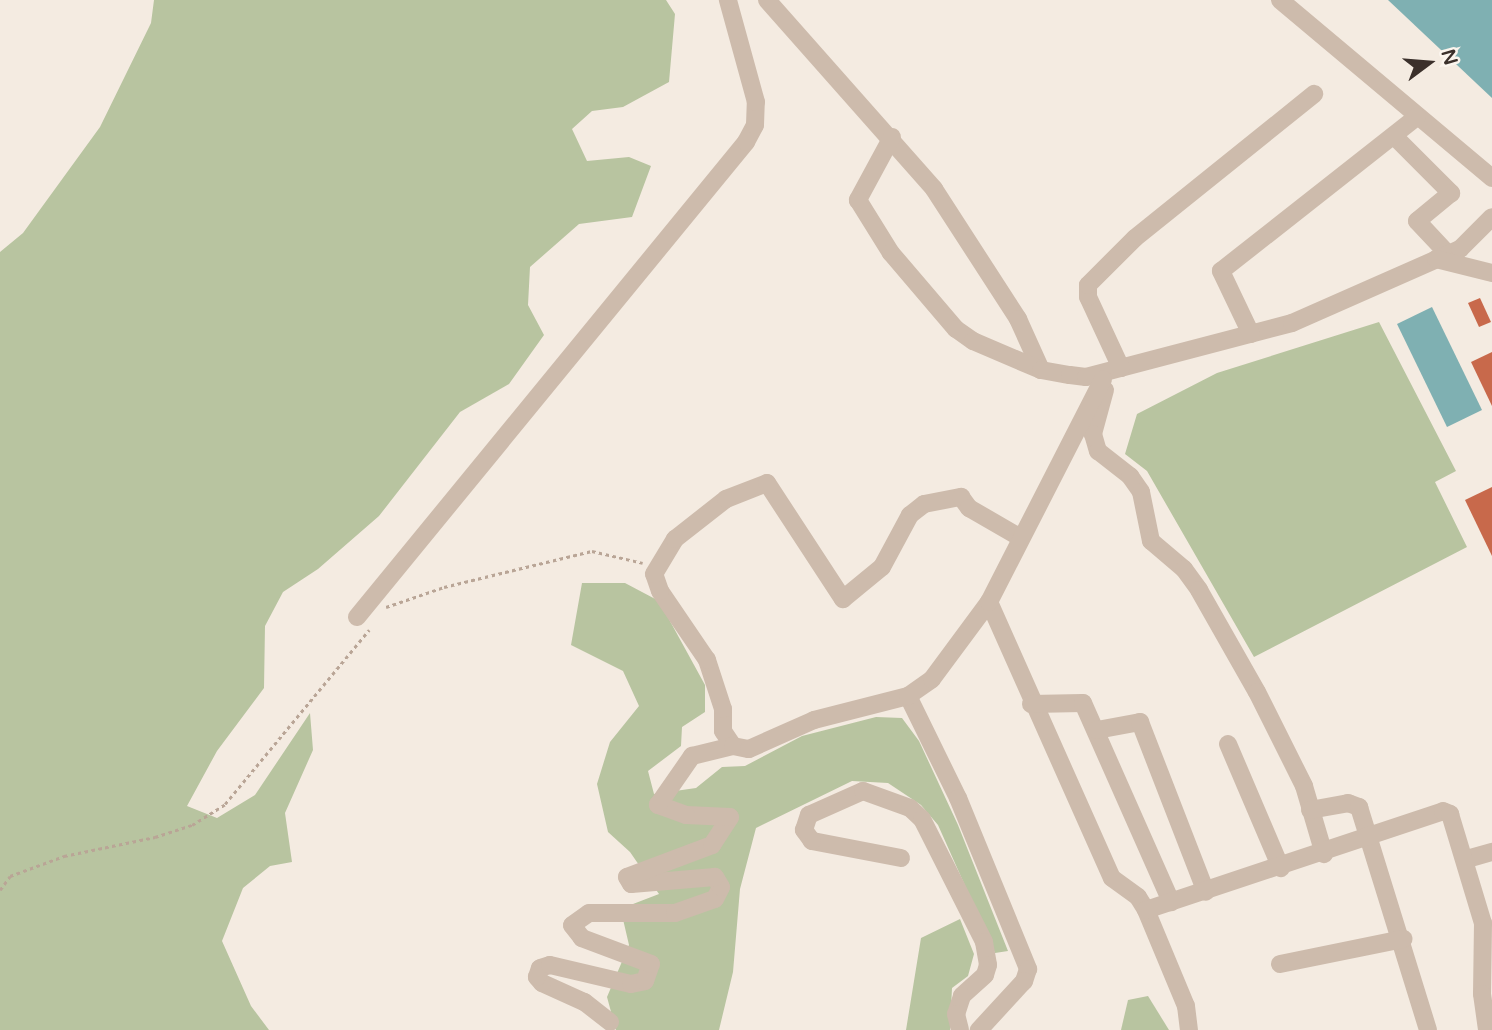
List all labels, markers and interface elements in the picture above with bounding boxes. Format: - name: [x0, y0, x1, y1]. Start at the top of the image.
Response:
- north arrow: [1394, 28, 1464, 98]
- text: N: [1437, 47, 1462, 68]

